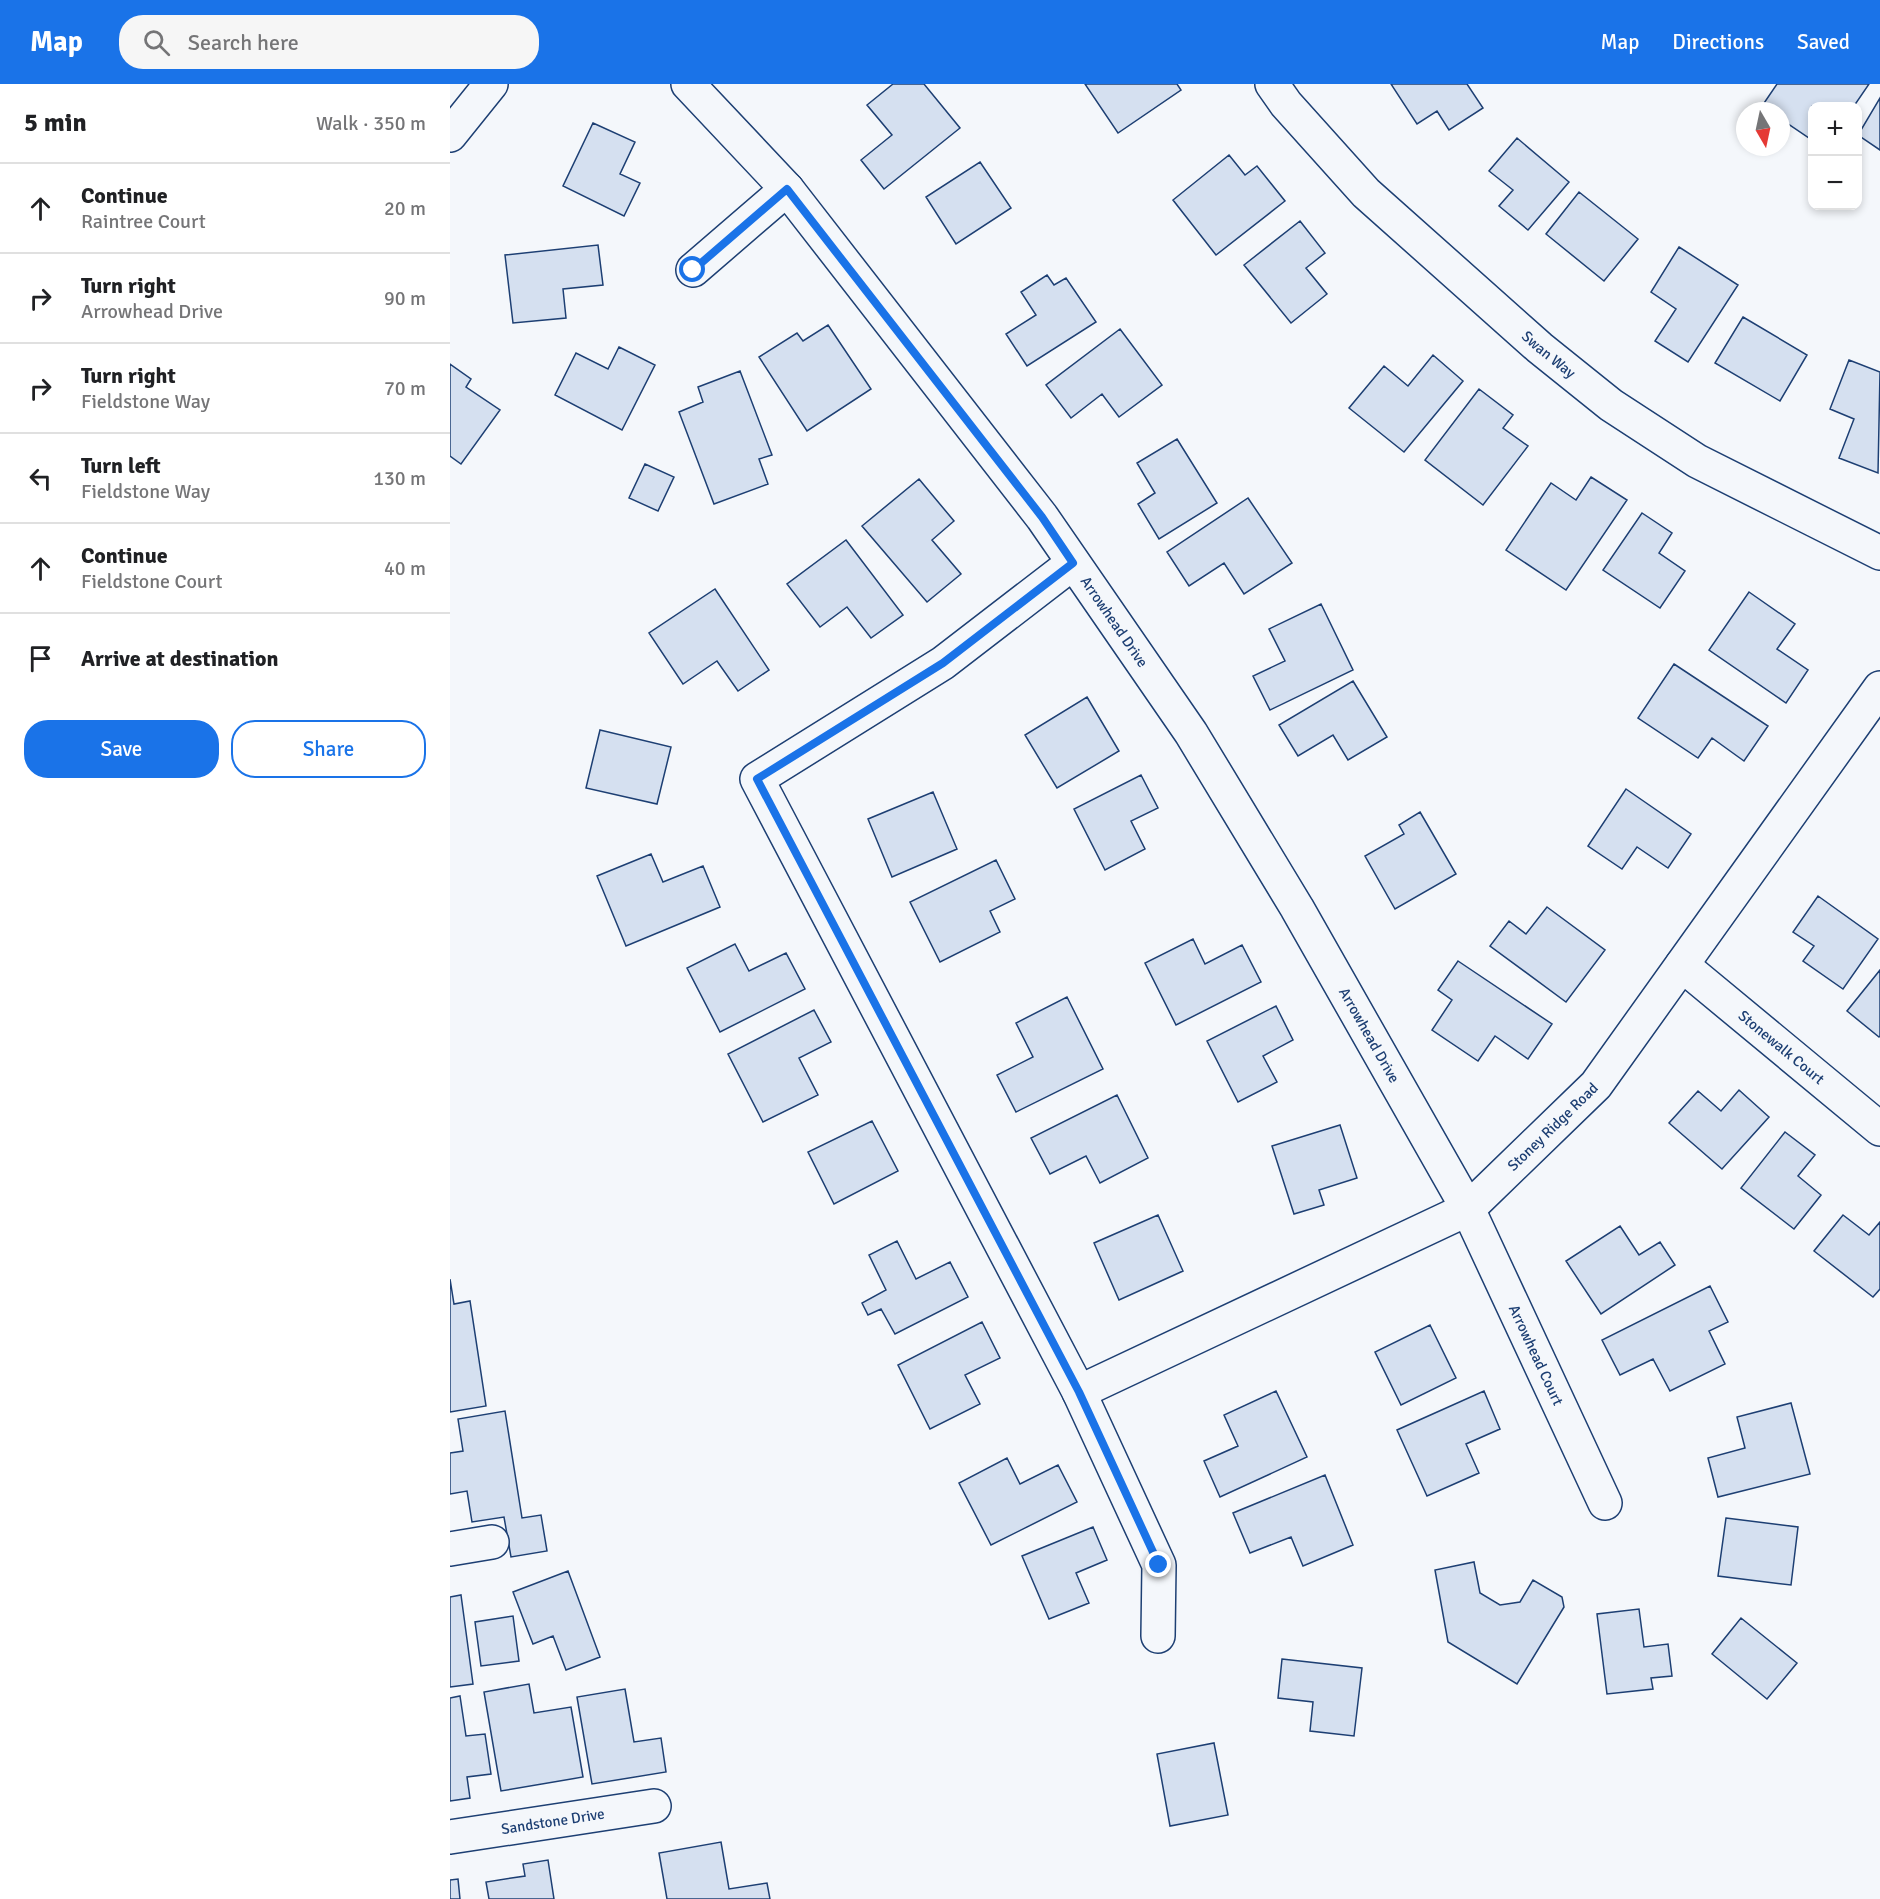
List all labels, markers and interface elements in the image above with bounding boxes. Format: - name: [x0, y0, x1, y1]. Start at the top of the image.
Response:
- search box: [119, 15, 539, 69]
- text: Map: [30, 25, 83, 59]
- icon: search: [140, 26, 173, 59]
- text: Search here: [188, 29, 299, 56]
- text: Map: [1601, 29, 1639, 55]
- text: Directions: [1672, 29, 1764, 55]
- text: Saved: [1797, 29, 1850, 55]
- north arrow: [1736, 102, 1790, 156]
- map controls: [1808, 102, 1862, 210]
- button: +: [1808, 102, 1862, 156]
- text: 5 min: [24, 107, 87, 139]
- text: Walk · 350 m: [316, 111, 426, 136]
- button: −: [1808, 156, 1862, 210]
- text: Continue: [81, 182, 168, 209]
- icon: ahead: [24, 192, 57, 225]
- text: 20 m: [384, 196, 426, 221]
- text: Raintree Court: [81, 209, 206, 234]
- route start: [679, 256, 705, 282]
- text: Turn right: [81, 272, 176, 299]
- icon: right: [24, 282, 57, 315]
- text: 90 m: [384, 286, 426, 311]
- text: Arrowhead Drive: [81, 299, 223, 324]
- street label: Swan Way: [1518, 327, 1579, 382]
- text: Turn right: [81, 362, 176, 389]
- icon: right: [24, 372, 57, 405]
- text: 70 m: [384, 376, 426, 401]
- text: Fieldstone Way: [81, 389, 210, 414]
- text: Turn left: [81, 452, 161, 479]
- icon: left: [24, 462, 57, 495]
- text: 130 m: [373, 466, 426, 491]
- text: Fieldstone Way: [81, 479, 210, 504]
- text: Continue: [81, 542, 168, 569]
- icon: ahead: [24, 552, 57, 585]
- text: 40 m: [384, 556, 426, 581]
- text: Fieldstone Court: [81, 569, 223, 594]
- street label: Arrowhead Drive: [1077, 573, 1152, 671]
- icon: arrive: [24, 642, 57, 675]
- text: Arrive at destination: [81, 645, 278, 672]
- button: Save: [24, 720, 219, 778]
- button: Share: [231, 720, 426, 778]
- street label: Arrowhead Drive: [1335, 984, 1403, 1086]
- street label: Stonewalk Court: [1735, 1006, 1828, 1088]
- street label: Stoney Ridge Road: [1504, 1079, 1602, 1175]
- street label: Arrowhead Court: [1505, 1302, 1567, 1408]
- route end: [1145, 1551, 1171, 1577]
- street label: Sandstone Drive: [500, 1805, 606, 1838]

